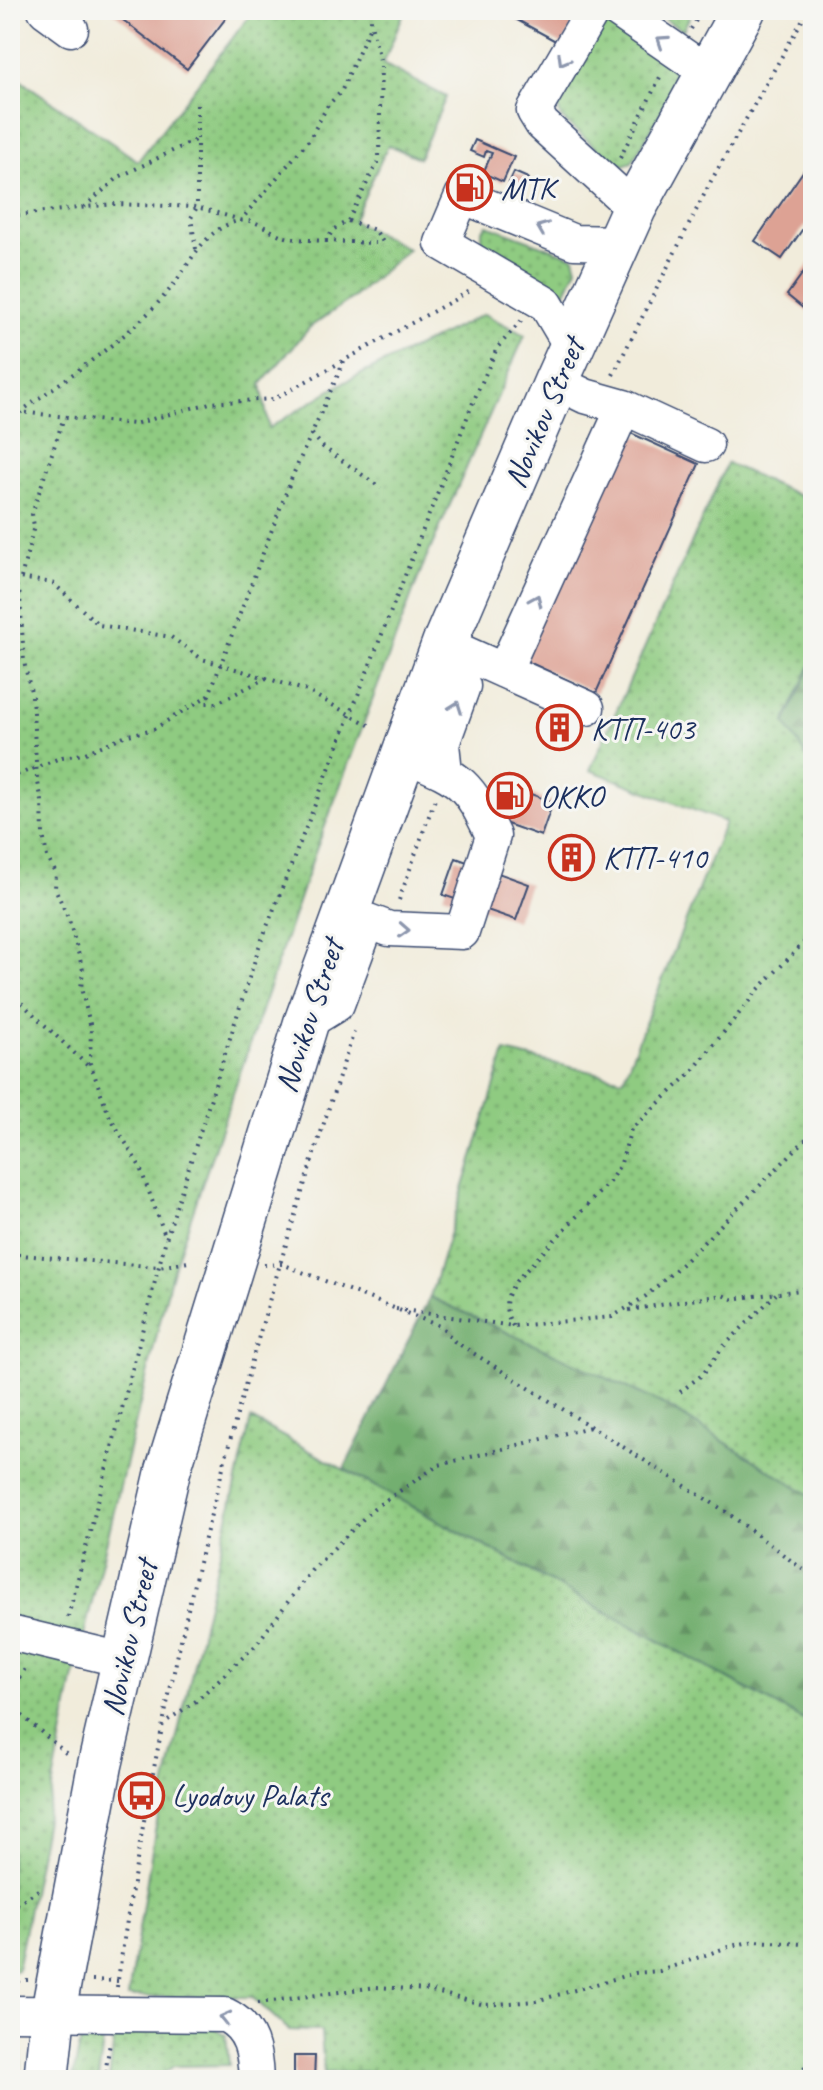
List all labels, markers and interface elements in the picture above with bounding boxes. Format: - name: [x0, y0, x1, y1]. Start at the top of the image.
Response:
- one-way arrow: [657, 36, 671, 51]
- one-way arrow: [558, 51, 573, 66]
- fuel station icon: МТК: [446, 164, 494, 212]
- place label: МТК: [501, 168, 560, 209]
- one-way arrow: [536, 221, 550, 238]
- street label: Novikov Street: [494, 328, 595, 494]
- one-way arrow: [526, 594, 542, 608]
- one-way arrow: [446, 700, 463, 714]
- building icon: КТП-403: [536, 704, 584, 752]
- place label: КТП-403: [591, 708, 697, 749]
- fuel station icon: OKKO: [485, 772, 533, 820]
- place label: OKKO: [540, 776, 606, 817]
- building icon: КТП-410: [548, 833, 596, 881]
- place label: КТП-410: [603, 837, 709, 878]
- one-way arrow: [398, 921, 411, 938]
- street label: Novikov Street: [265, 930, 354, 1098]
- street label: Novikov Street: [91, 1552, 168, 1720]
- bus stop icon: Lyodovy Palats: [117, 1771, 165, 1819]
- place label: Lyodovy Palats: [172, 1775, 331, 1816]
- one-way arrow: [218, 2010, 232, 2027]

